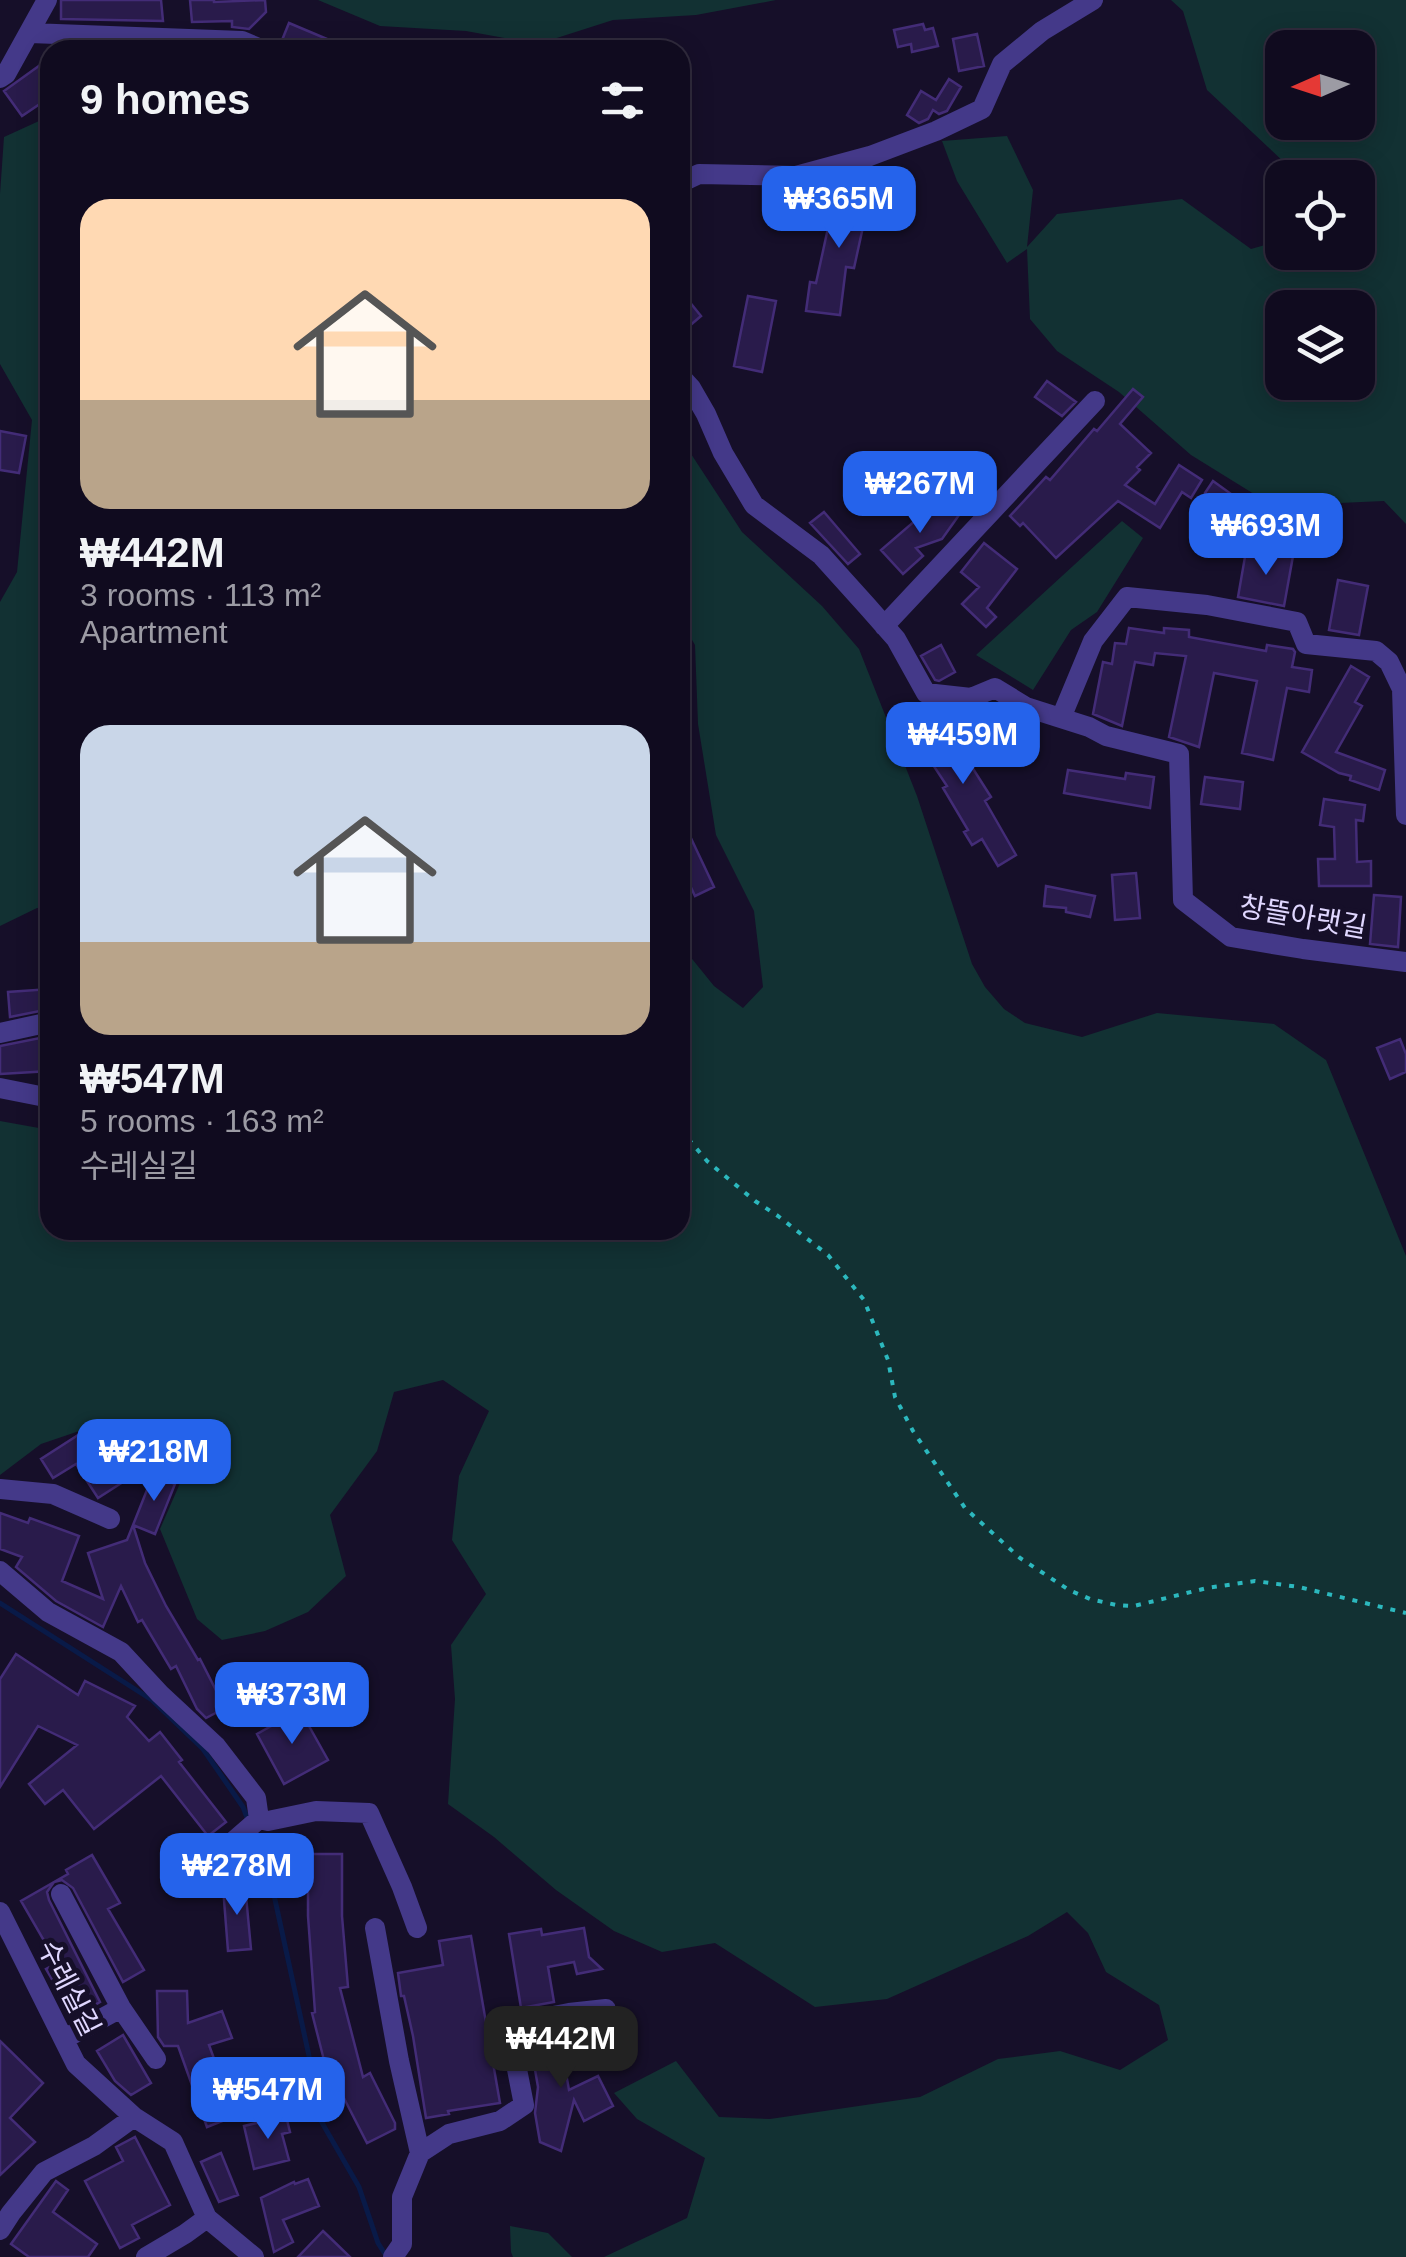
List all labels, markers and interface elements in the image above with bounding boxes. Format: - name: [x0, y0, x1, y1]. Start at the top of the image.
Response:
- north arrow: [1265, 30, 1375, 140]
- map controls: [1265, 30, 1375, 400]
- icon: filters: [595, 73, 650, 128]
- text: 9 homes: [80, 76, 250, 123]
- button: locate: [1265, 160, 1375, 270]
- pin: ₩365M: [769, 166, 909, 251]
- text: ₩365M: [784, 180, 894, 216]
- icon: home: [275, 264, 455, 444]
- button: layers: [1265, 290, 1375, 400]
- pin: ₩267M: [850, 451, 990, 536]
- text: ₩267M: [865, 465, 975, 501]
- pin: ₩693M: [1196, 493, 1336, 578]
- text: ₩693M: [1211, 507, 1321, 543]
- text: ₩442M: [80, 529, 225, 576]
- text: 3 rooms · 113 m²: [80, 577, 321, 613]
- text: Apartment: [80, 614, 228, 650]
- pin: ₩459M: [893, 702, 1033, 787]
- text: ₩459M: [908, 716, 1018, 752]
- icon: home: [275, 790, 455, 970]
- street label: 창뜰아랫길: [1237, 891, 1369, 943]
- text: ₩547M: [80, 1055, 225, 1102]
- text: 5 rooms · 163 m²: [80, 1103, 324, 1139]
- text: 수레실길: [80, 1148, 198, 1184]
- pin: ₩218M: [84, 1419, 224, 1504]
- text: ₩218M: [99, 1433, 209, 1469]
- pin: ₩373M: [222, 1662, 362, 1747]
- text: ₩373M: [237, 1676, 347, 1712]
- pin: ₩278M: [167, 1833, 307, 1918]
- text: ₩278M: [182, 1847, 292, 1883]
- street label: 수레실길: [32, 1935, 106, 2041]
- pin: ₩442M: [491, 2006, 631, 2091]
- text: ₩442M: [506, 2020, 616, 2056]
- pin: ₩547M: [198, 2057, 338, 2142]
- text: ₩547M: [213, 2071, 323, 2107]

